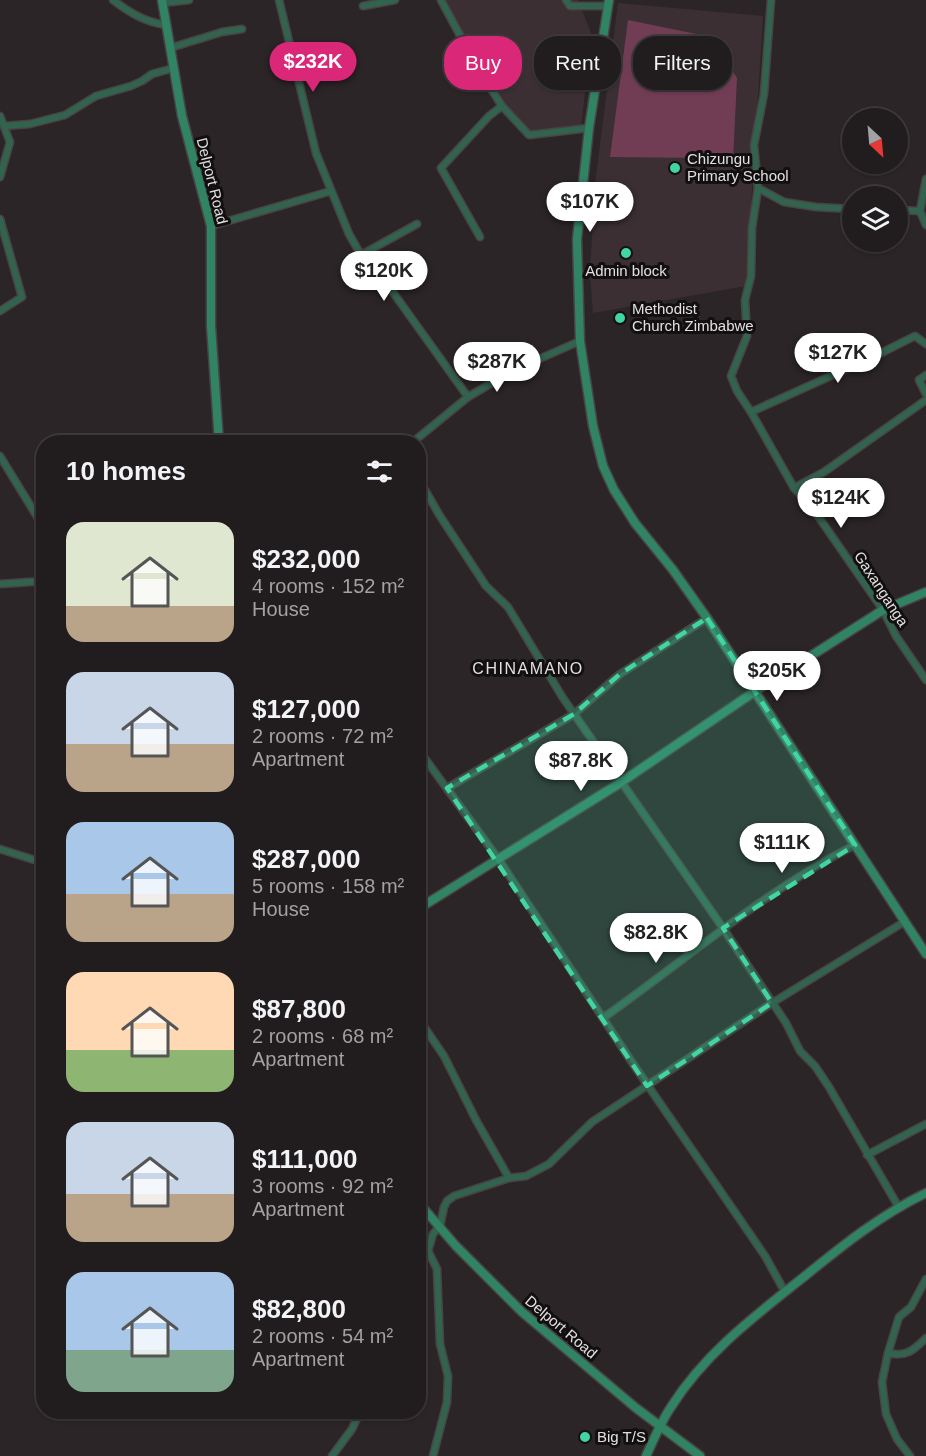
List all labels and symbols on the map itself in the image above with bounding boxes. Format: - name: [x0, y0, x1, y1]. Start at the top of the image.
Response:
- pin: $232K: [271, 42, 355, 93]
- north arrow: [842, 108, 908, 174]
- street label: Delport Road: [194, 136, 231, 226]
- place label: Chizungu Primary School: [687, 150, 789, 184]
- marker: Chizungu Primary School: [668, 161, 682, 175]
- pin: $107K: [548, 182, 632, 233]
- marker: Admin block: [619, 246, 633, 260]
- pin: $120K: [342, 251, 426, 302]
- place label: Admin block: [585, 262, 667, 279]
- place label: Methodist Church Zimbabwe: [632, 300, 754, 334]
- marker: Methodist Church Zimbabwe: [613, 311, 627, 325]
- pin: $127K: [796, 333, 880, 384]
- pin: $287K: [455, 342, 539, 393]
- pin: $124K: [799, 478, 883, 529]
- street label: Gaxanganga: [851, 548, 912, 630]
- pin: $205K: [735, 651, 819, 702]
- district label: CHINAMANO: [472, 660, 584, 677]
- pin: $87.8K: [532, 741, 630, 792]
- pin: $111K: [740, 823, 824, 874]
- pin: $82.8K: [607, 913, 705, 964]
- street label: Delport Road: [522, 1292, 601, 1362]
- place label: Big T/S: [597, 1428, 646, 1445]
- marker: Big T/S: [578, 1430, 592, 1444]

